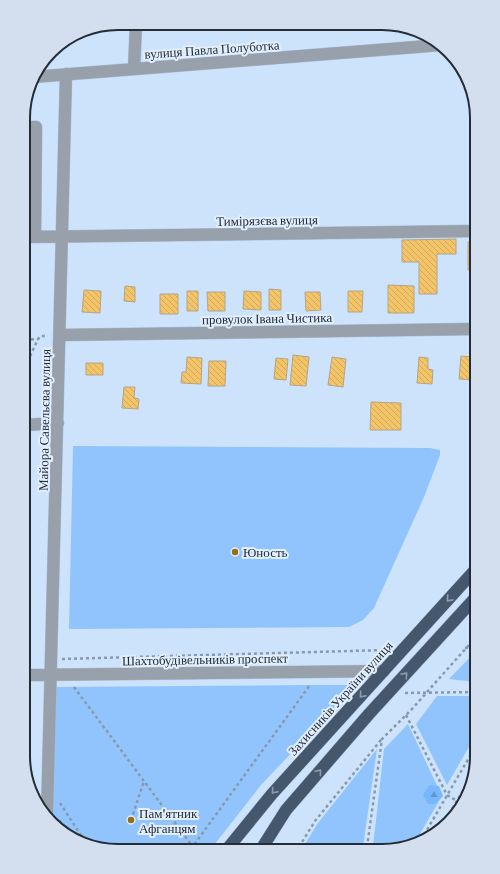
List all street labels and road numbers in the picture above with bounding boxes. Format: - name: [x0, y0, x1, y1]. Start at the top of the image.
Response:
- street label: вулиця Павла Полуботка: [144, 37, 280, 62]
- street label: Тимірязєва вулиця: [216, 212, 318, 229]
- street label: провулок Івана Чистика: [202, 310, 332, 327]
- street label: Майора Савельєва вулиця: [36, 349, 53, 491]
- street label: Захисників України вулиця: [285, 638, 396, 759]
- street label: Шахтобудівельників проспект: [122, 651, 289, 668]

